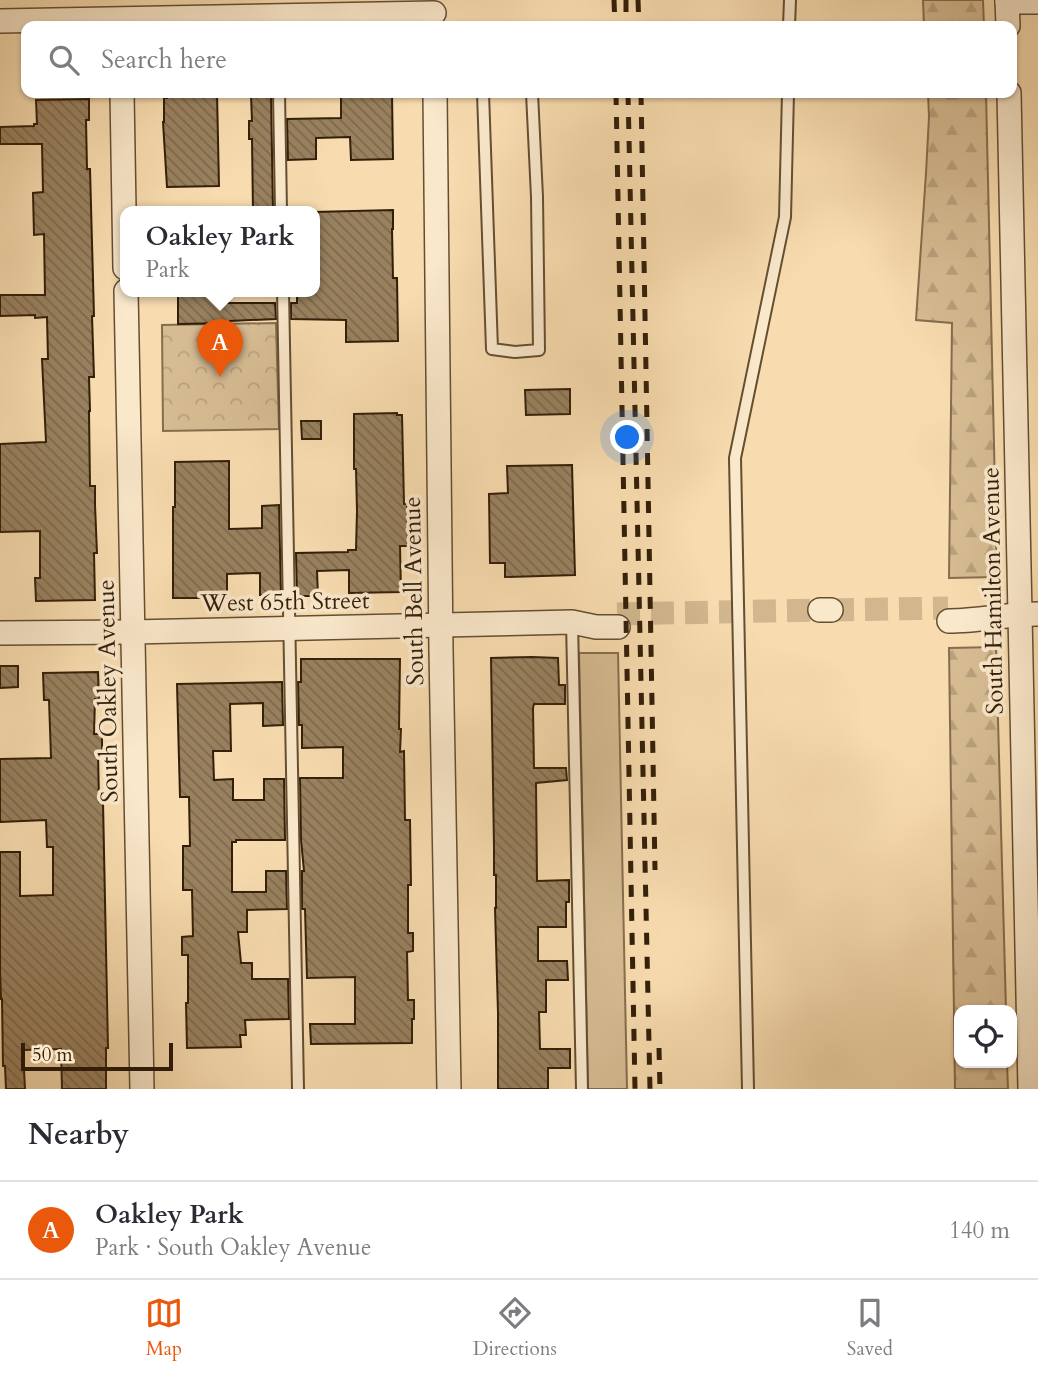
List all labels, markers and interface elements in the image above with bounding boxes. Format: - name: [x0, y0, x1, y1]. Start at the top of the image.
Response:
- search box: [21, 21, 1017, 98]
- icon: search: [45, 41, 83, 79]
- text: Search here: [101, 42, 227, 77]
- popup: [120, 206, 320, 297]
- text: Oakley Park: [145, 219, 295, 254]
- text: Park: [145, 254, 190, 285]
- pin: A: [197, 319, 243, 377]
- your location: [610, 420, 644, 454]
- street label: South Hamilton Avenue: [974, 467, 1012, 715]
- street label: South Bell Avenue: [396, 496, 432, 686]
- street label: South Oakley Avenue: [90, 579, 126, 803]
- street label: West 65th Street: [199, 584, 370, 620]
- map controls: [954, 1005, 1017, 1068]
- button: locate: [954, 1005, 1017, 1068]
- scale bar: [21, 1040, 173, 1072]
- text: 50 m: [32, 1042, 73, 1068]
- text: Nearby: [28, 1114, 129, 1155]
- text: Oakley Park: [95, 1197, 244, 1232]
- text: A: [42, 1215, 60, 1246]
- text: 140 m: [949, 1215, 1010, 1246]
- text: Park · South Oakley Avenue: [95, 1232, 371, 1263]
- tab: Map: [145, 1294, 183, 1362]
- tab: Directions: [473, 1294, 557, 1362]
- tab: Saved: [847, 1294, 893, 1362]

